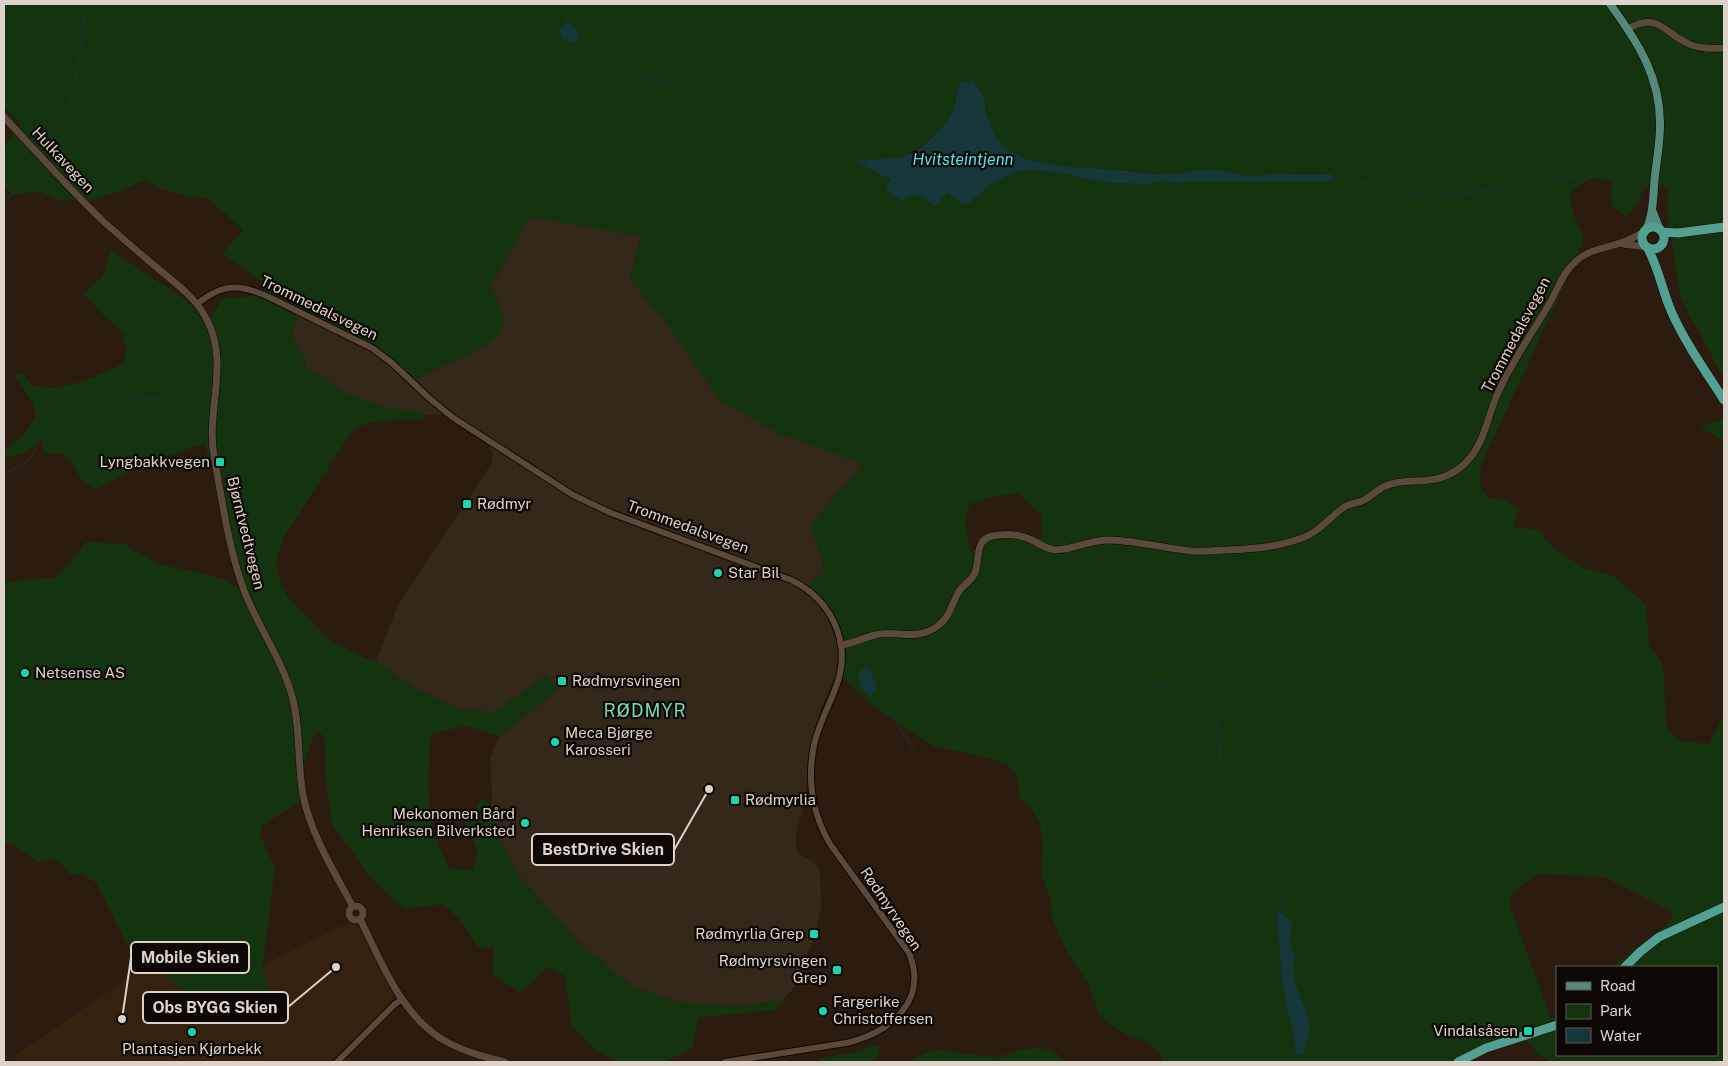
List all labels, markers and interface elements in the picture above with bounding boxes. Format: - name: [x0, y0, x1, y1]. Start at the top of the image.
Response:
- street label: Hulkavegen: [29, 123, 98, 196]
- water label: Hvitsteintjenn: [913, 150, 1014, 169]
- street label: Trommedalsvegen: [258, 272, 381, 343]
- street label: Trommedalsvegen: [1478, 274, 1553, 395]
- place label: Lyngbakkvegen: [100, 453, 210, 470]
- marker: Lyngbakkvegen: [214, 456, 226, 468]
- street label: Bjørntvedtvegen: [224, 475, 269, 591]
- place label: Rødmyr: [477, 495, 531, 512]
- street label: Trommedalsvegen: [625, 497, 751, 556]
- marker: Rødmyr: [461, 498, 473, 510]
- place label: Star Bil: [728, 564, 780, 581]
- marker: Star Bil: [712, 567, 724, 579]
- place label: Netsense AS: [35, 664, 125, 681]
- marker: Netsense AS: [19, 667, 31, 679]
- place label: Rødmyrsvingen: [572, 672, 680, 689]
- marker: Rødmyrsvingen: [556, 675, 568, 687]
- district label: RØDMYR: [603, 700, 687, 721]
- place label: Meca Bjørge Karosseri: [565, 724, 653, 758]
- marker: Meca Bjørge Karosseri: [549, 736, 561, 748]
- place label: Rødmyrlia: [745, 791, 816, 808]
- marker: Rødmyrlia: [729, 794, 741, 806]
- place label: Mekonomen Bård Henriksen Bilverksted: [362, 805, 515, 839]
- marker: Mekonomen Bård Henriksen Bilverksted: [519, 817, 531, 829]
- callout: BestDrive Skien: [532, 834, 674, 865]
- text: BestDrive Skien: [542, 840, 664, 859]
- street label: Rødmyrvegen: [857, 864, 925, 954]
- place label: Rødmyrlia Grep: [695, 925, 804, 942]
- marker: Rødmyrlia Grep: [808, 928, 820, 940]
- callout: Mobile Skien: [131, 942, 249, 973]
- text: Mobile Skien: [141, 948, 239, 967]
- place label: Rødmyrsvingen Grep: [719, 952, 827, 986]
- marker: Rødmyrsvingen Grep: [831, 964, 843, 976]
- legend: [1556, 966, 1718, 1056]
- text: Road: [1600, 977, 1636, 994]
- callout: Obs BYGG Skien: [143, 992, 288, 1023]
- place label: Fargerike Christoffersen: [833, 993, 933, 1027]
- text: Obs BYGG Skien: [152, 998, 278, 1017]
- text: Park: [1600, 1002, 1632, 1019]
- marker: Fargerike Christoffersen: [817, 1005, 829, 1017]
- place label: Vindalsåsen: [1433, 1022, 1518, 1039]
- marker: Vindalsåsen: [1522, 1025, 1534, 1037]
- marker: Plantasjen Kjørbekk: [186, 1026, 198, 1038]
- text: Water: [1600, 1027, 1642, 1044]
- place label: Plantasjen Kjørbekk: [122, 1040, 262, 1057]

